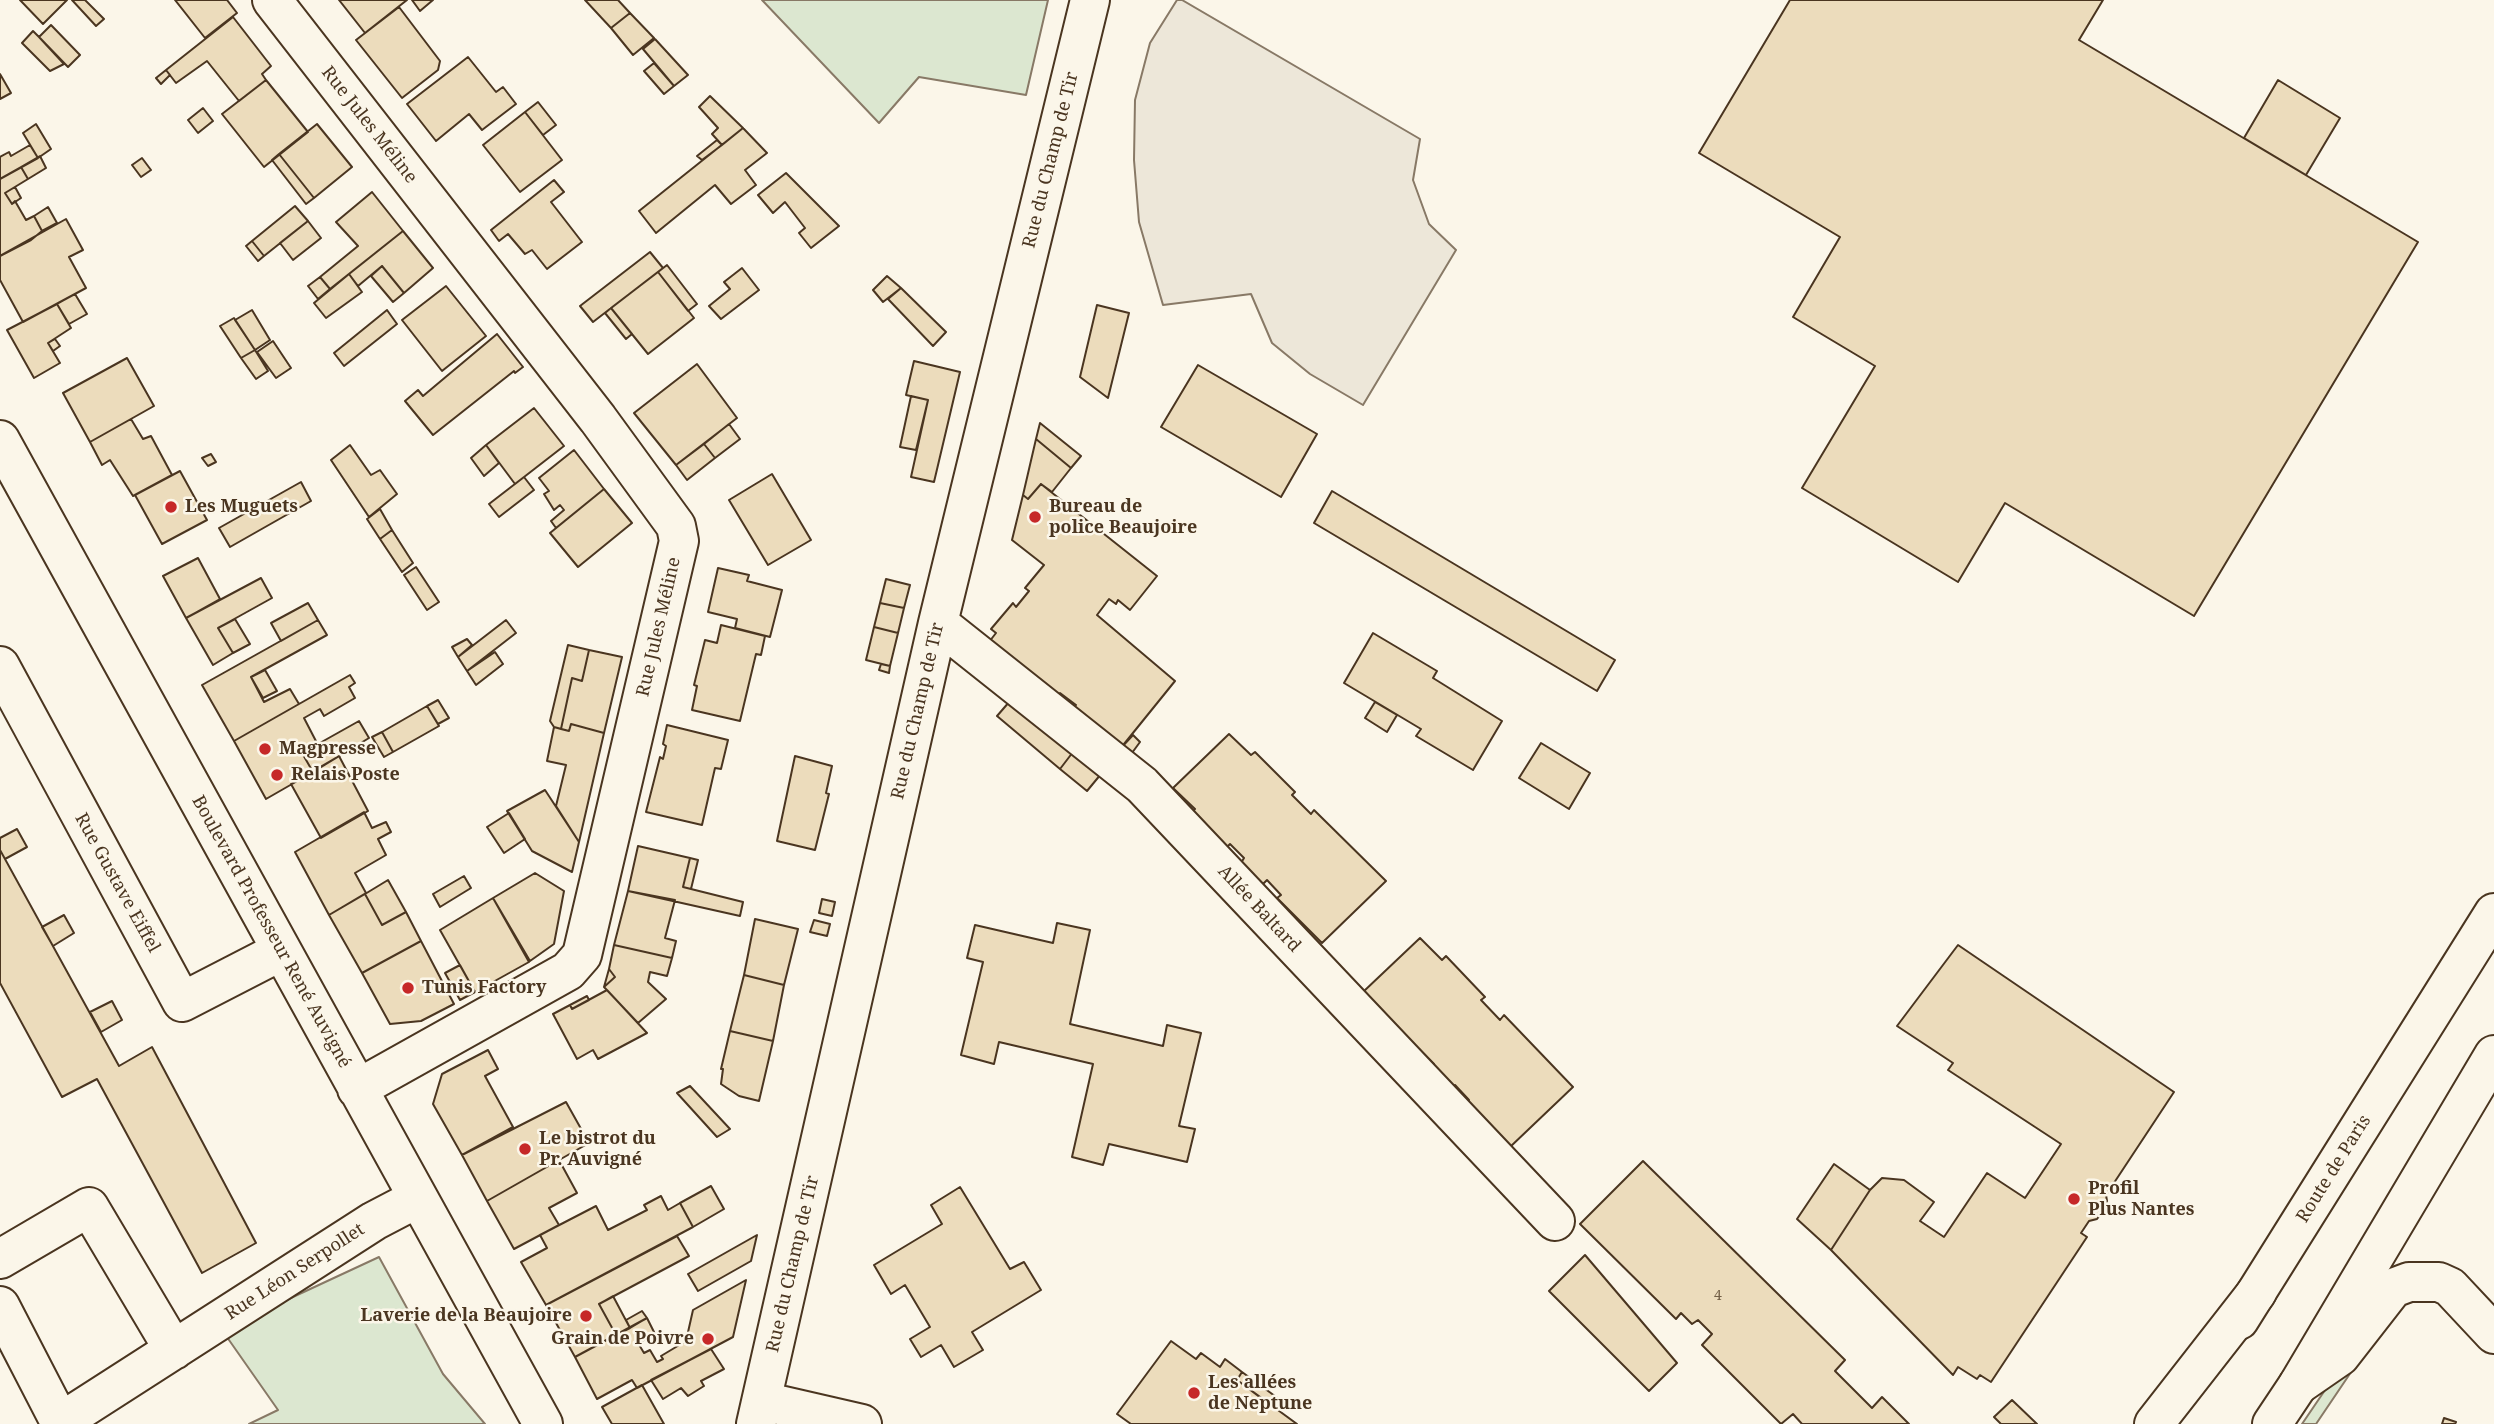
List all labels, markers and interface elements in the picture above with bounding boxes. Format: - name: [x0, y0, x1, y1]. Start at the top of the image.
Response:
- street label: Rue Jules Méline: [317, 62, 421, 188]
- street label: Rue du Champ de Tir: [1019, 70, 1083, 250]
- place label: Les Muguets: [185, 496, 298, 518]
- place label: Bureau de police Beaujoire: [1049, 496, 1197, 538]
- marker: Les Muguets: [163, 499, 179, 515]
- marker: Bureau de police Beaujoire: [1027, 509, 1043, 525]
- street label: Rue Jules Méline: [632, 555, 686, 699]
- street label: Rue du Champ de Tir: [887, 621, 949, 801]
- place label: Magpresse: [279, 738, 376, 760]
- marker: Magpresse: [257, 741, 273, 757]
- place label: Relais Poste: [291, 764, 400, 786]
- marker: Relais Poste: [269, 767, 285, 783]
- street label: Boulevard Professeur René Auvigné: [187, 792, 355, 1072]
- street label: Rue Gustave Eiffel: [70, 810, 164, 956]
- street label: Allée Baltard: [1213, 861, 1305, 957]
- place label: Tunis Factory: [422, 977, 546, 999]
- marker: Tunis Factory: [400, 980, 416, 996]
- street label: Route de Paris: [2292, 1111, 2376, 1227]
- place label: Le bistrot du Pr. Auvigné: [539, 1128, 656, 1170]
- marker: Le bistrot du Pr. Auvigné: [517, 1141, 533, 1157]
- street label: Rue du Champ de Tir: [762, 1174, 824, 1354]
- place label: Profil Plus Nantes: [2088, 1178, 2194, 1220]
- marker: Profil Plus Nantes: [2066, 1191, 2082, 1207]
- street label: Rue Léon Serpollet: [221, 1219, 369, 1325]
- house number: 4: [1714, 1288, 1722, 1304]
- place label: Laverie de la Beaujoire: [361, 1305, 572, 1327]
- marker: Laverie de la Beaujoire: [578, 1308, 594, 1324]
- place label: Grain de Poivre: [551, 1328, 694, 1350]
- marker: Grain de Poivre: [700, 1331, 716, 1347]
- place label: Les allées de Neptune: [1208, 1372, 1312, 1414]
- marker: Les allées de Neptune: [1186, 1385, 1202, 1401]

